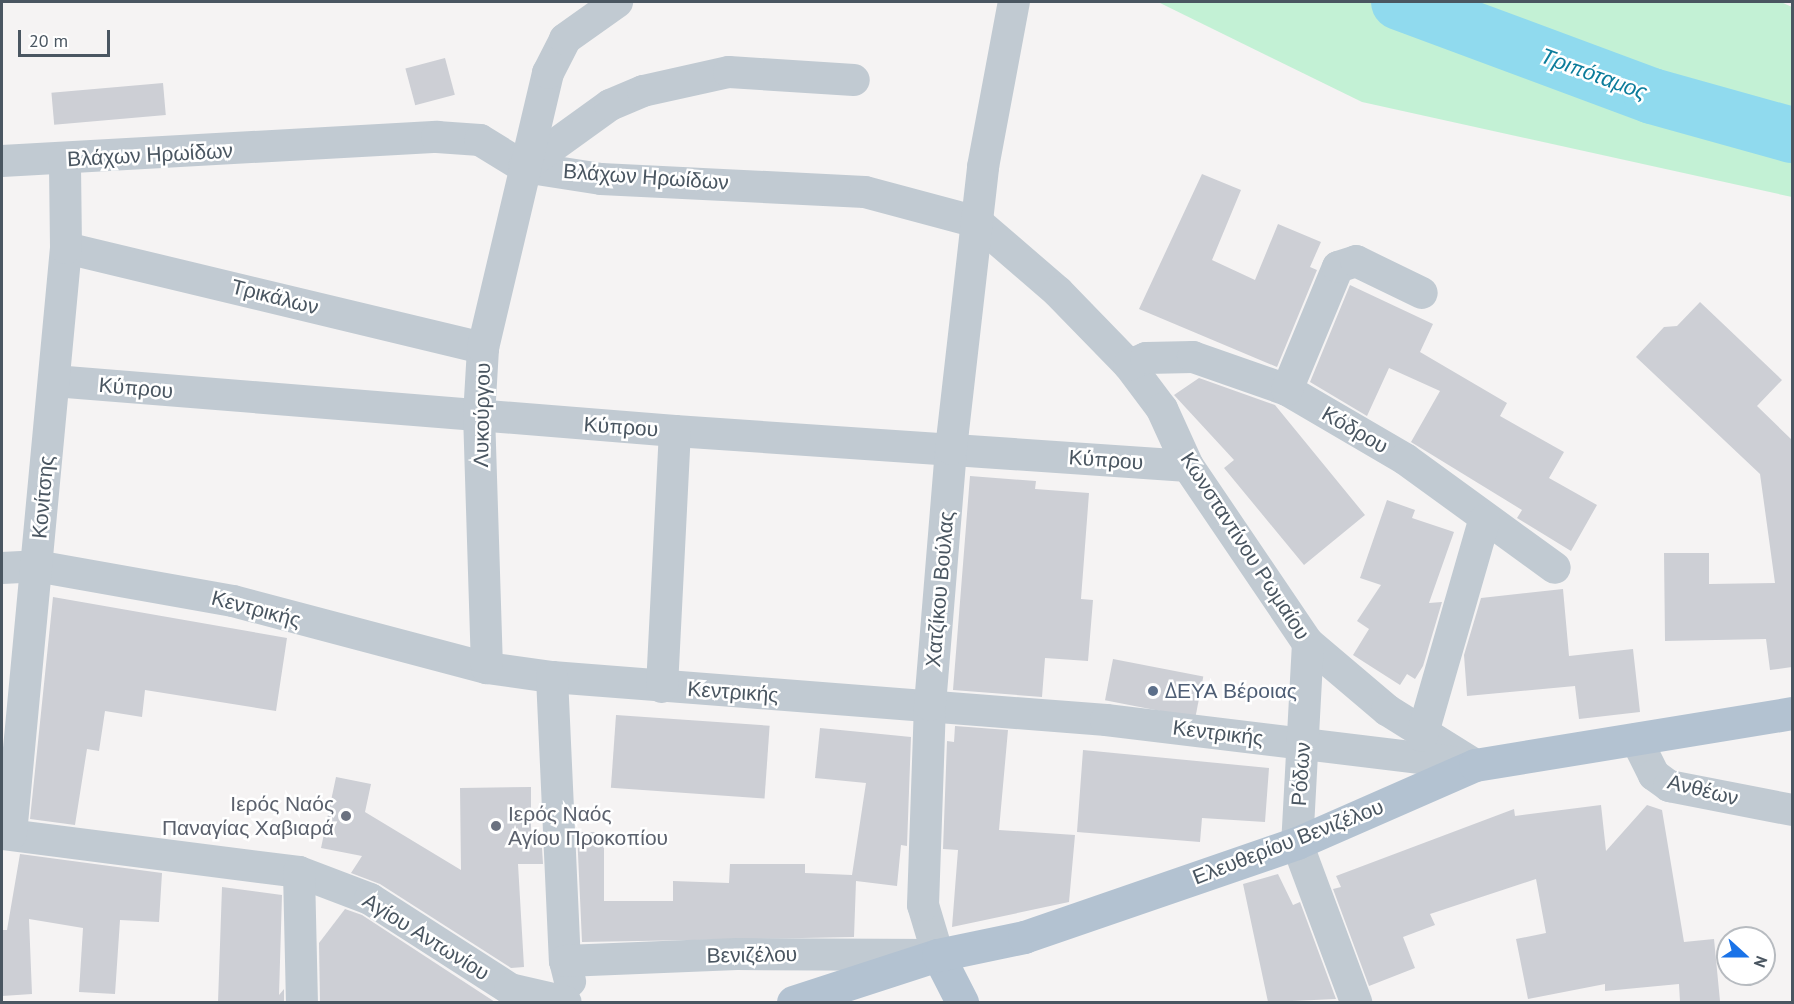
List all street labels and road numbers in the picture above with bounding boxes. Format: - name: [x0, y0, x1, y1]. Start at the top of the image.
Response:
- street label: Βλάχων Ηρωίδων: [66, 138, 234, 172]
- street label: Βλάχων Ηρωίδων: [562, 159, 730, 195]
- street label: Τρικάλων: [229, 274, 321, 320]
- street label: Λυκούργου: [468, 363, 496, 467]
- street label: Κύπρου: [98, 372, 174, 404]
- street label: Κόδρου: [1317, 401, 1393, 459]
- street label: Κύπρου: [583, 412, 659, 442]
- street label: Κύπρου: [1068, 445, 1144, 475]
- street label: Κωνσταντίνου Ρωμαίου: [1175, 448, 1315, 644]
- street label: Κονίτσης: [27, 454, 59, 540]
- street label: Χατζίκου Βούλας: [921, 510, 959, 668]
- street label: Κεντρικής: [209, 585, 303, 633]
- street label: Κεντρικής: [687, 676, 779, 708]
- street label: Κεντρικής: [1171, 715, 1265, 751]
- street label: Ρόδων: [1286, 741, 1316, 807]
- street label: Ανθέων: [1665, 769, 1741, 811]
- street label: Ελευθερίου Βενιζέλου: [1189, 794, 1387, 890]
- street label: Αγίου Αντωνίου: [358, 888, 494, 986]
- street label: Βενιζέλου: [707, 942, 797, 968]

